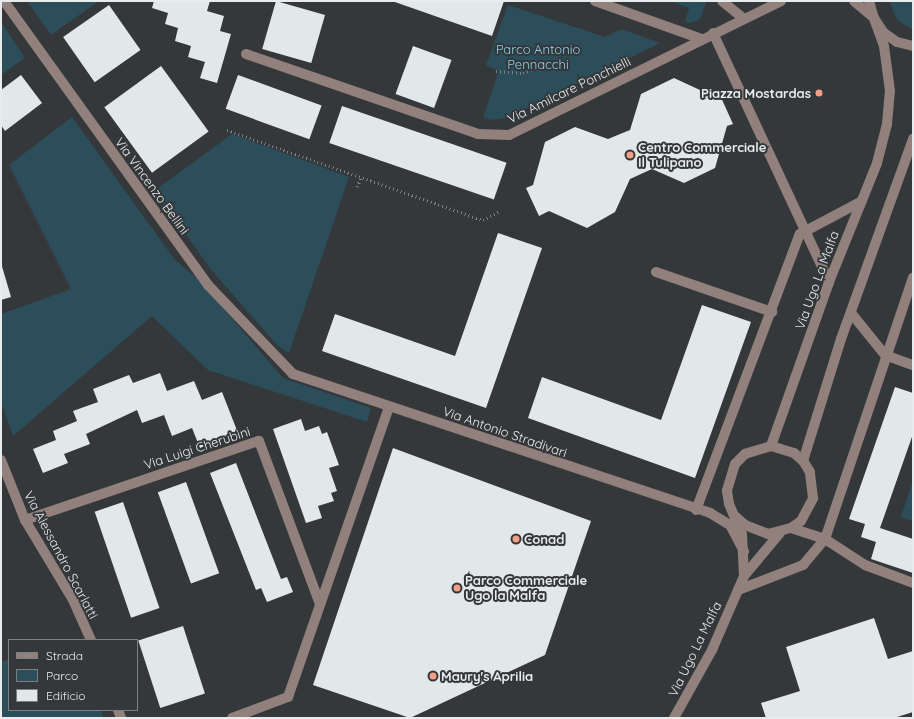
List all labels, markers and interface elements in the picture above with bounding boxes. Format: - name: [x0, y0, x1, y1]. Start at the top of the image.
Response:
- park label: Parco Antonio Pennacchi: [496, 42, 580, 73]
- street label: Via Amilcare Ponchielli: [505, 53, 633, 127]
- place label: Piazza Mostardas: [701, 85, 811, 101]
- marker: Piazza Mostardas: [814, 88, 824, 98]
- street label: Via Vincenzo Bellini: [112, 135, 192, 237]
- place label: Centro Commerciale Il Tulipano: [638, 140, 766, 171]
- marker: Centro Commerciale Il Tulipano: [625, 150, 635, 160]
- street label: Via Ugo La Malfa: [792, 229, 842, 331]
- street label: Via Antonio Stradivari: [441, 403, 569, 461]
- street label: Via Luigi Cherubini: [142, 423, 252, 473]
- street label: Via Alessandro Scarlatti: [21, 488, 101, 622]
- place label: Conad: [524, 531, 564, 547]
- marker: Conad: [511, 534, 521, 544]
- place label: Parco Commerciale Ugo la Malfa: [465, 573, 587, 604]
- marker: Parco Commerciale Ugo la Malfa: [452, 583, 462, 593]
- street label: Via Ugo La Malfa: [665, 599, 725, 699]
- legend: [8, 639, 138, 711]
- text: Strada: [46, 648, 83, 663]
- text: Parco: [46, 668, 78, 683]
- place label: Maury's Aprilia: [441, 668, 533, 684]
- marker: Maury's Aprilia: [428, 671, 438, 681]
- text: Edificio: [46, 688, 86, 703]

